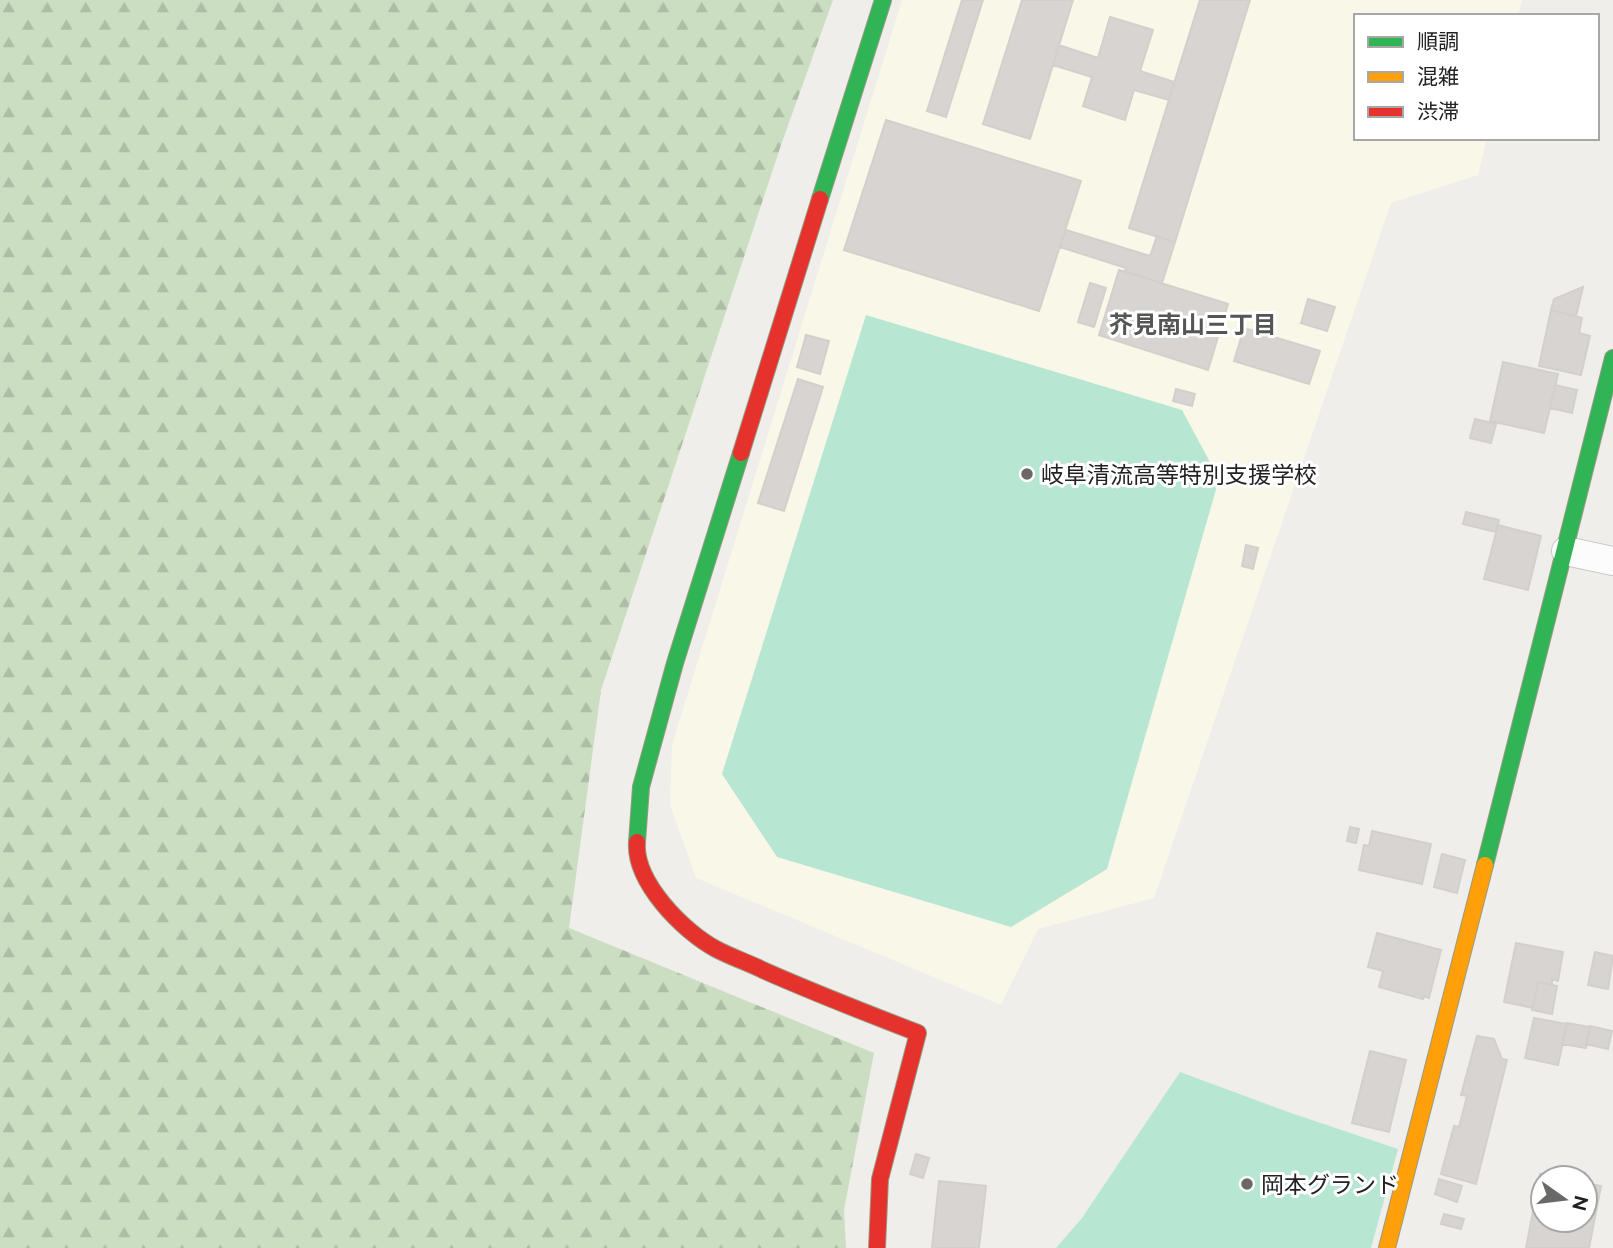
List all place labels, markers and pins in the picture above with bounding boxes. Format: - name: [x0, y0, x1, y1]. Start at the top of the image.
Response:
- place label: 岐阜清流高等特別支援学校: [1041, 461, 1317, 488]
- marker: 岐阜清流高等特別支援学校: [1019, 466, 1035, 482]
- place label: 岡本グランド: [1261, 1171, 1399, 1198]
- marker: 岡本グランド: [1239, 1176, 1255, 1192]

